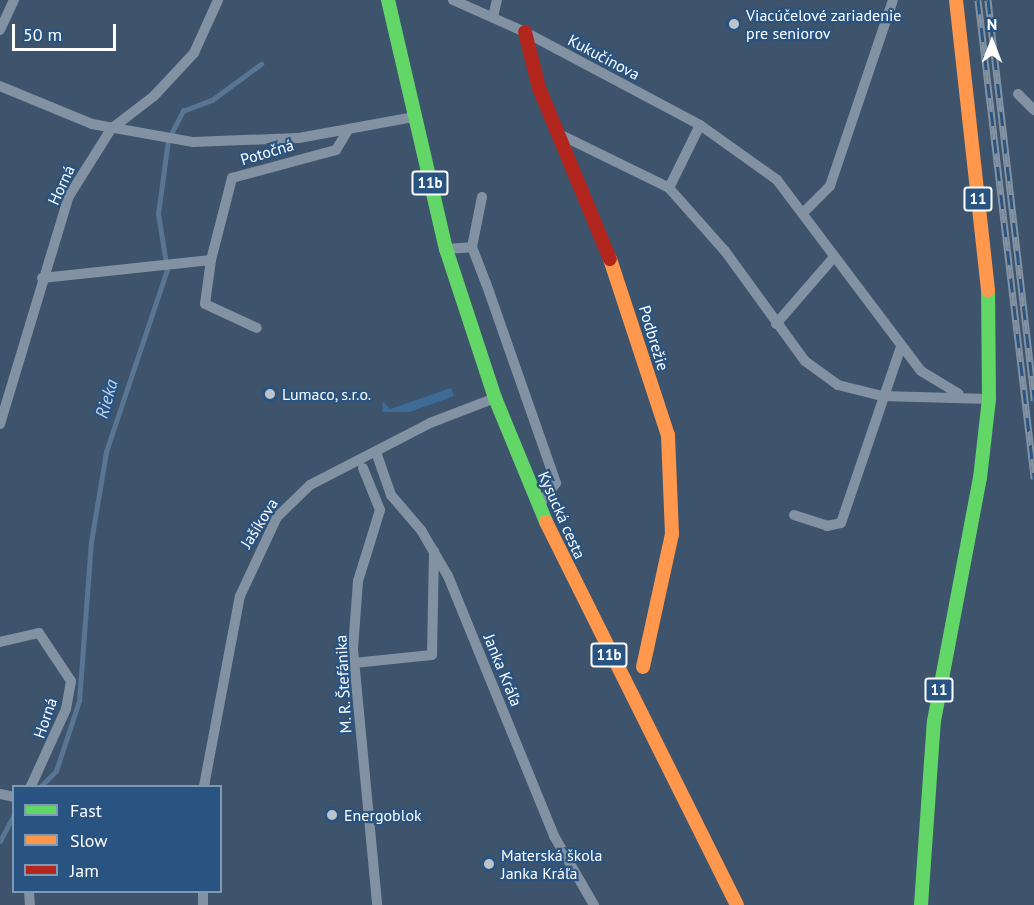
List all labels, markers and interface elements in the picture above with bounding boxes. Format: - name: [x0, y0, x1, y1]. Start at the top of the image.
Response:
- place label: Viacúčelové zariadenie pre seniorov: [746, 5, 902, 43]
- scale bar: [15, 12, 118, 50]
- north arrow: [962, 12, 1022, 72]
- text: N: [987, 14, 997, 34]
- marker: Viacúčelové zariadenie pre seniorov: [727, 17, 741, 31]
- text: 50 m: [23, 23, 62, 46]
- street label: Kukučínova: [565, 30, 643, 84]
- street label: Potočná: [238, 135, 296, 169]
- street label: Horná: [44, 162, 78, 208]
- road number: 11b: [410, 171, 450, 195]
- road number: 11: [963, 187, 993, 211]
- street label: Podbrežie: [635, 303, 673, 373]
- water label: Rieka: [91, 377, 123, 421]
- place label: Lumaco, s.r.o.: [282, 384, 372, 404]
- marker: Lumaco, s.r.o.: [263, 387, 277, 401]
- street label: Kysucká cesta: [534, 468, 590, 562]
- street label: Jašíkova: [236, 495, 282, 551]
- street label: Janka Kráľa: [480, 631, 526, 709]
- street label: M. R. Štefánika: [331, 633, 355, 735]
- road number: 11b: [590, 643, 628, 667]
- road number: 11: [924, 678, 954, 702]
- street label: Horná: [29, 695, 61, 741]
- legend: [12, 785, 222, 893]
- text: Fast: [70, 799, 102, 822]
- place label: Energoblok: [344, 805, 422, 825]
- marker: Energoblok: [325, 808, 339, 822]
- text: Slow: [70, 829, 108, 852]
- place label: Materská škola Janka Kráľa: [501, 845, 602, 883]
- marker: Materská škola Janka Kráľa: [482, 857, 496, 871]
- text: Jam: [70, 859, 99, 882]

